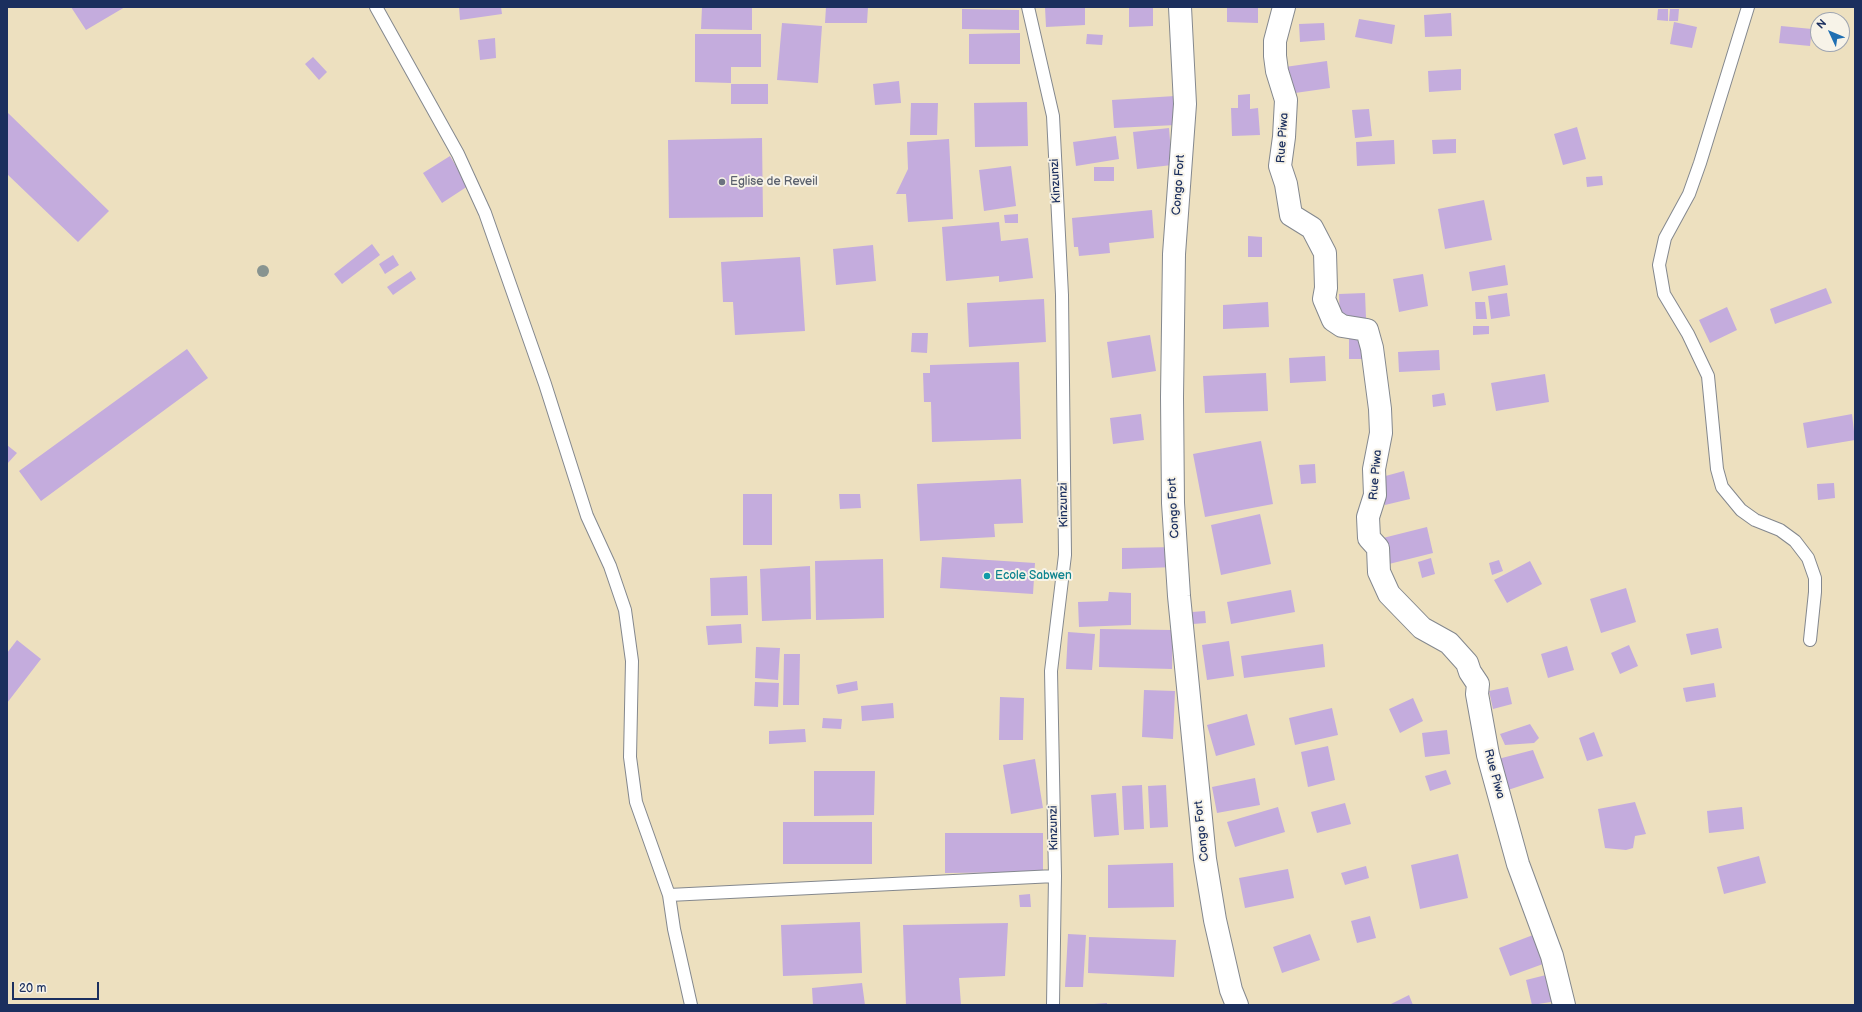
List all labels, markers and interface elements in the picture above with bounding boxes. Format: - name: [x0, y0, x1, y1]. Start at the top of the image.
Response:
- north arrow: [1810, 12, 1850, 52]
- text: N: [1814, 17, 1829, 32]
- street label: Rue Piwa: [1274, 112, 1292, 164]
- street label: Congo Fort: [1170, 154, 1188, 216]
- street label: Kinzunzi: [1048, 158, 1064, 204]
- place label: Eglise de Reveil: [730, 175, 818, 189]
- marker: Eglise de Reveil: [717, 177, 727, 187]
- street label: Rue Piwa: [1367, 449, 1385, 501]
- street label: Congo Fort: [1165, 477, 1183, 539]
- street label: Kinzunzi: [1056, 482, 1072, 528]
- place label: Ecole Sabwen: [995, 569, 1072, 583]
- marker: Ecole Sabwen: [982, 571, 992, 581]
- street label: Rue Piwa: [1480, 748, 1508, 800]
- street label: Congo Fort: [1192, 800, 1212, 862]
- street label: Kinzunzi: [1046, 805, 1062, 851]
- scale bar: [14, 974, 101, 1000]
- text: 20 m: [19, 981, 46, 996]

